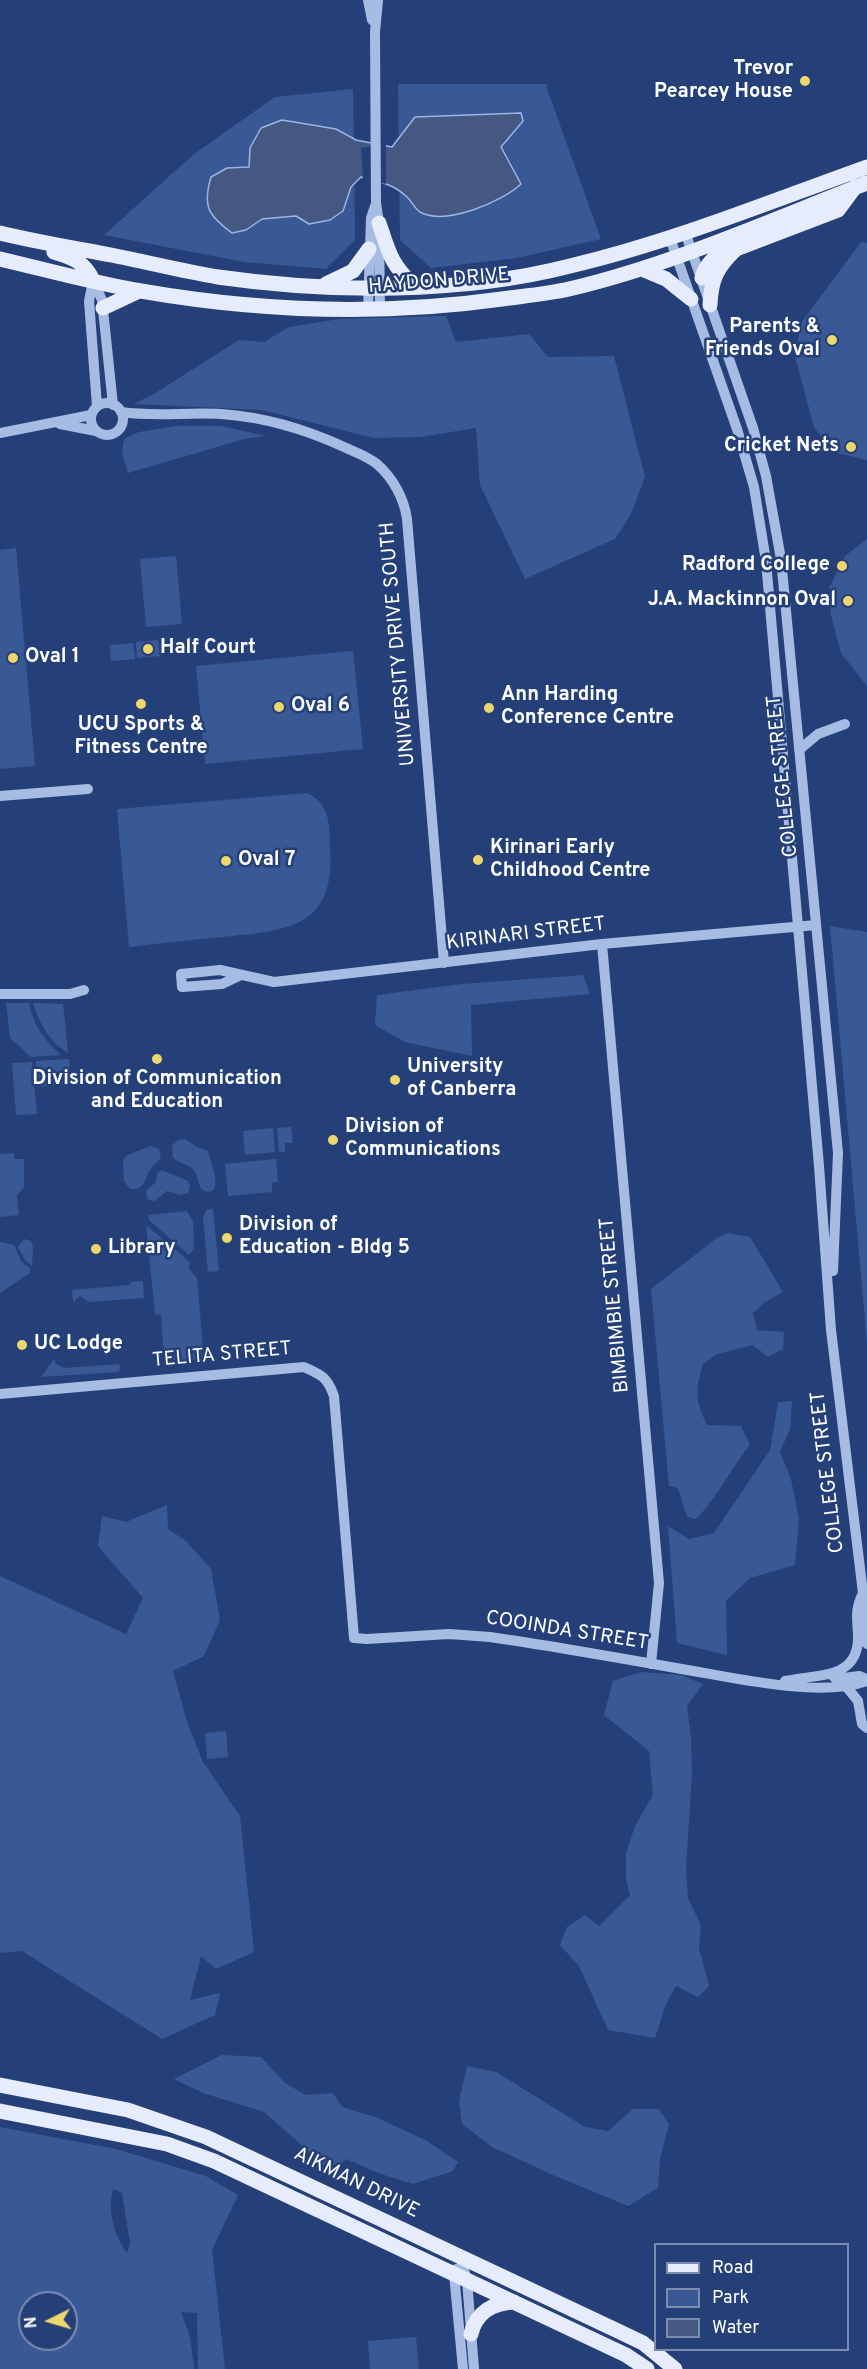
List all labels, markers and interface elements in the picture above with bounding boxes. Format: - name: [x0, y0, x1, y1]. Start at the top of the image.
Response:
- place label: Trevor Pearcey House: [654, 58, 793, 105]
- marker: Trevor Pearcey House: [798, 74, 812, 88]
- street label: HAYDON DRIVE: [367, 264, 511, 300]
- place label: Parents & Friends Oval: [705, 316, 820, 363]
- marker: Parents & Friends Oval: [825, 333, 839, 347]
- place label: Cricket Nets: [724, 435, 839, 459]
- marker: Cricket Nets: [844, 440, 858, 454]
- street label: UNIVERSITY DRIVE SOUTH: [376, 521, 422, 767]
- place label: Radford College: [682, 554, 830, 578]
- marker: Radford College: [835, 559, 849, 573]
- place label: J.A. Mackinnon Oval: [648, 589, 836, 613]
- marker: J.A. Mackinnon Oval: [841, 594, 855, 608]
- place label: Half Court: [160, 637, 256, 661]
- marker: Half Court: [141, 642, 155, 656]
- place label: Oval 1: [25, 646, 80, 670]
- marker: Oval 1: [6, 651, 20, 665]
- place label: Ann Harding Conference Centre: [501, 684, 674, 731]
- street label: COLLEGE STREET: [764, 694, 804, 858]
- place label: Oval 6: [291, 695, 350, 719]
- marker: UCU Sports & Fitness Centre: [134, 697, 148, 711]
- marker: Oval 6: [272, 700, 286, 714]
- marker: Ann Harding Conference Centre: [482, 701, 496, 715]
- place label: UCU Sports & Fitness Centre: [74, 714, 208, 761]
- place label: Kirinari Early Childhood Centre: [490, 837, 650, 884]
- place label: Oval 7: [238, 849, 295, 873]
- marker: Kirinari Early Childhood Centre: [471, 853, 485, 867]
- marker: Oval 7: [219, 854, 233, 868]
- street label: KIRINARI STREET: [445, 913, 607, 957]
- marker: Division of Communication and Education: [150, 1052, 164, 1066]
- place label: University of Canberra: [407, 1056, 516, 1103]
- place label: Division of Communication and Education: [32, 1068, 282, 1115]
- marker: University of Canberra: [388, 1073, 402, 1087]
- place label: Division of Communications: [345, 1116, 501, 1163]
- marker: Division of Communications: [326, 1133, 340, 1147]
- place label: Division of Education - Bldg 5: [239, 1214, 410, 1261]
- street label: BIMBIMBIE STREET: [596, 1216, 636, 1394]
- marker: Division of Education - Bldg 5: [220, 1231, 234, 1245]
- place label: Library: [108, 1237, 176, 1261]
- marker: Library: [89, 1242, 103, 1256]
- place label: UC Lodge: [34, 1333, 123, 1357]
- marker: UC Lodge: [15, 1338, 29, 1352]
- street label: TELITA STREET: [151, 1338, 293, 1374]
- street label: COLLEGE STREET: [807, 1390, 851, 1554]
- street label: COOINDA STREET: [484, 1607, 650, 1657]
- street label: AIKMAN DRIVE: [289, 2143, 423, 2225]
- legend: [654, 2243, 849, 2351]
- text: Road: [712, 2257, 754, 2280]
- text: Park: [712, 2287, 749, 2310]
- north arrow: [18, 2291, 78, 2351]
- text: N: [22, 2316, 43, 2329]
- text: Water: [712, 2317, 759, 2340]

